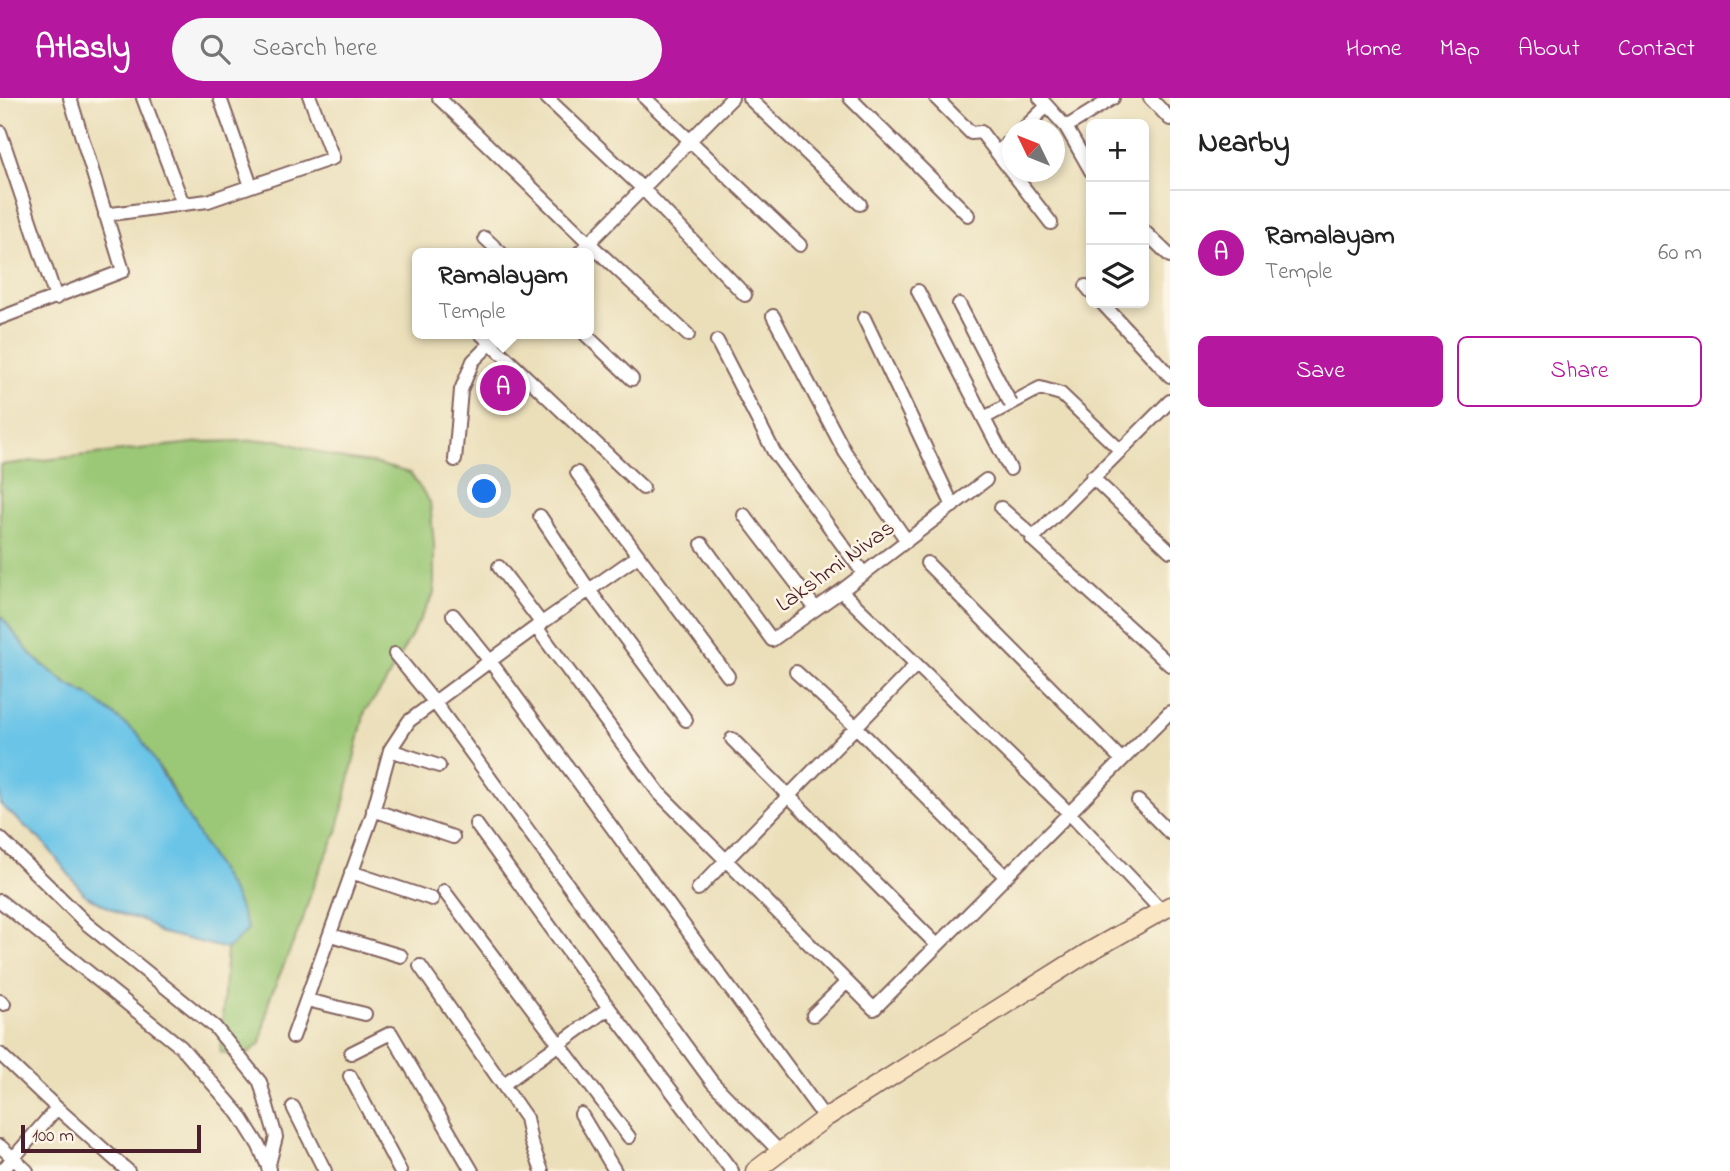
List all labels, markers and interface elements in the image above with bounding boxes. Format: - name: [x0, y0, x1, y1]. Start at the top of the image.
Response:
- search box: [172, 18, 662, 81]
- text: Atlasly: [35, 25, 130, 73]
- icon: search: [196, 30, 234, 68]
- text: Search here: [252, 30, 377, 68]
- text: Home: [1346, 32, 1402, 67]
- text: Map: [1440, 32, 1480, 67]
- text: About: [1518, 32, 1580, 67]
- text: Contact: [1618, 32, 1695, 67]
- north arrow: [1002, 119, 1065, 182]
- map controls: [1086, 119, 1149, 308]
- button: +: [1086, 119, 1149, 182]
- text: Nearby: [1198, 122, 1290, 166]
- button: −: [1086, 182, 1149, 245]
- text: Ramalayam: [1265, 218, 1395, 256]
- text: A: [1214, 237, 1228, 270]
- text: 60 m: [1658, 237, 1702, 270]
- button: layers: [1086, 245, 1149, 308]
- popup: [412, 248, 594, 339]
- text: Temple: [1265, 256, 1332, 289]
- text: Ramalayam: [438, 258, 568, 296]
- text: Temple: [438, 296, 505, 329]
- button: Save: [1198, 336, 1443, 407]
- button: Share: [1457, 336, 1702, 407]
- pin: A: [480, 362, 526, 414]
- your location: [467, 474, 501, 508]
- street label: Lakshmi Nivas: [769, 512, 903, 622]
- scale bar: [21, 1122, 201, 1154]
- text: 100 m: [32, 1123, 74, 1150]

